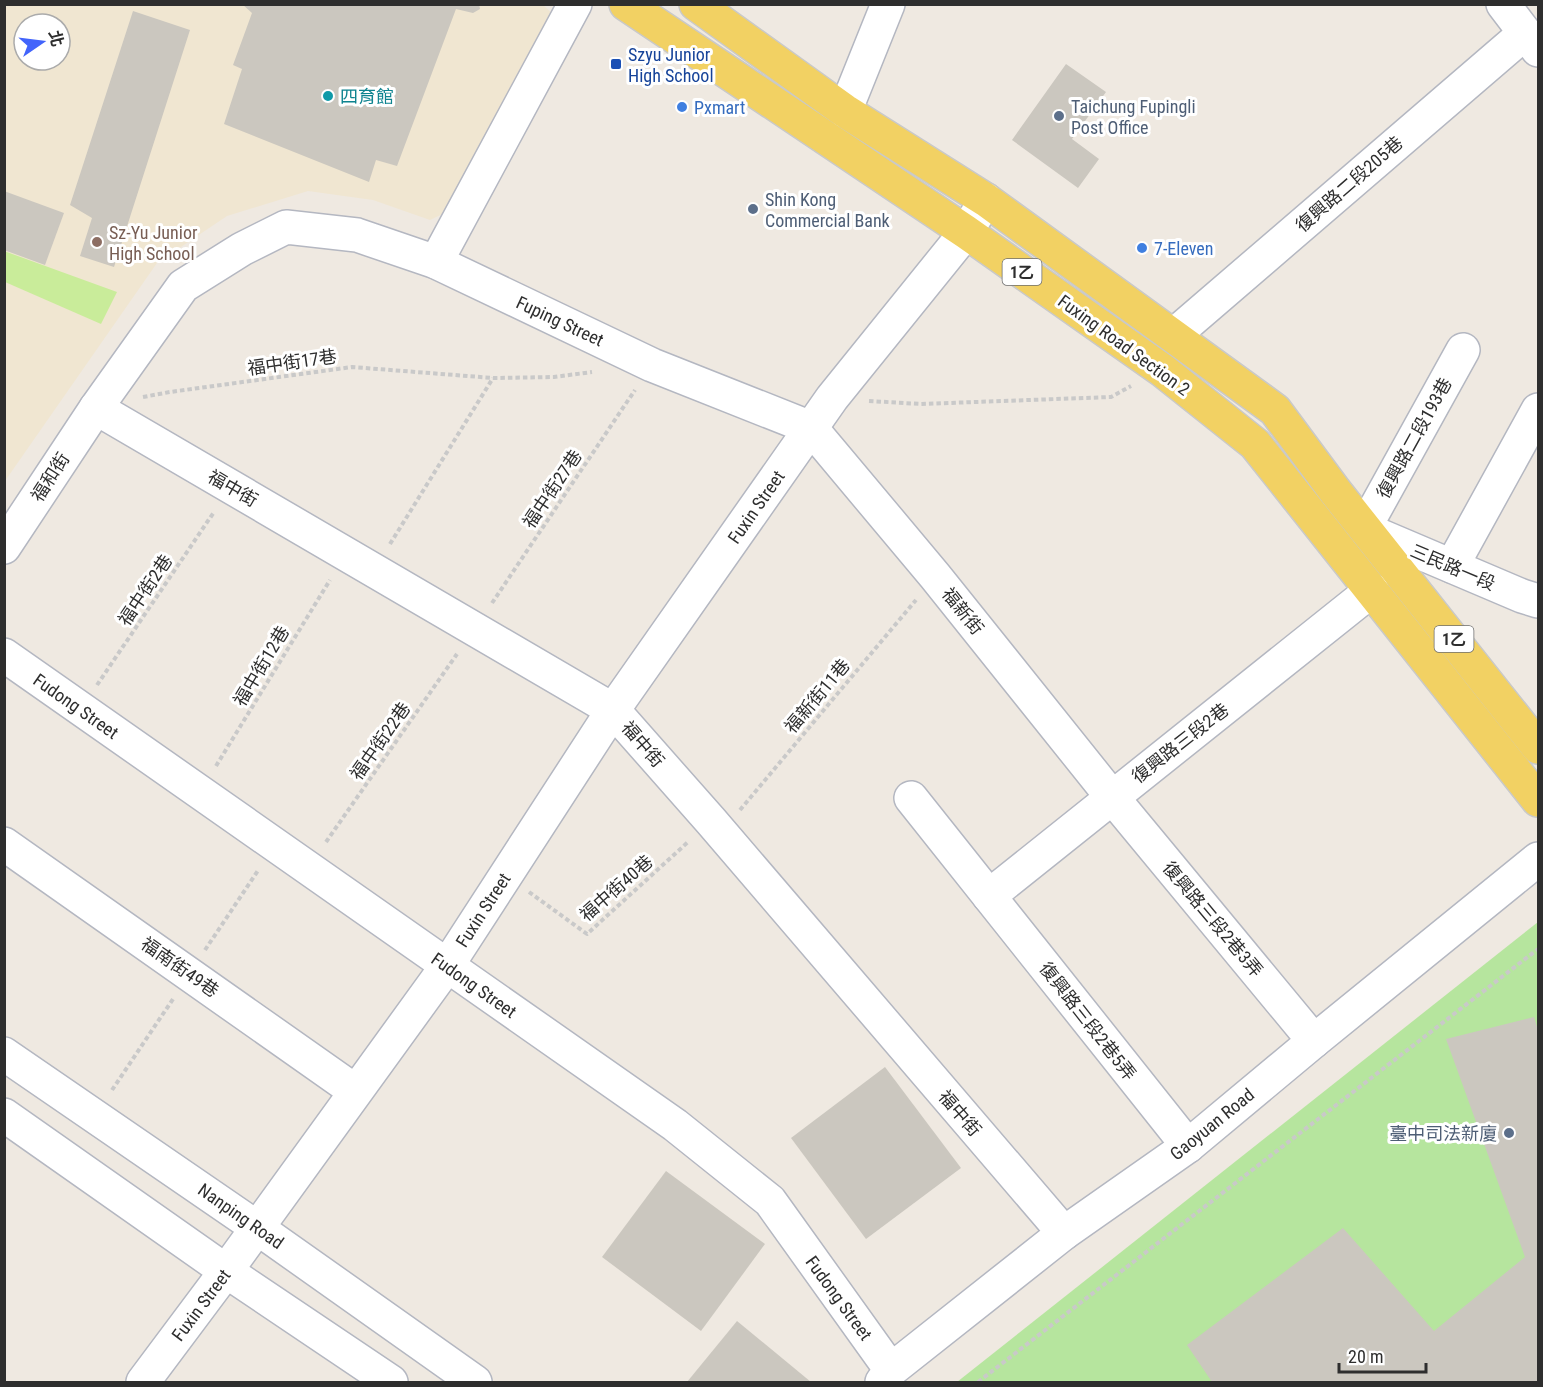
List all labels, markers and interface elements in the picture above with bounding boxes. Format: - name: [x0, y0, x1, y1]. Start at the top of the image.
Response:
- north arrow: [12, 12, 72, 72]
- text: 北: [45, 28, 67, 49]
- place label: Szyu Junior High School: [628, 44, 714, 86]
- marker: Szyu Junior High School: [609, 57, 623, 71]
- place label: 四育館: [340, 86, 394, 107]
- marker: 四育館: [321, 89, 335, 103]
- place label: Taichung Fupingli Post Office: [1071, 96, 1196, 138]
- place label: Pxmart: [694, 97, 745, 118]
- marker: Pxmart: [675, 100, 689, 114]
- marker: Taichung Fupingli Post Office: [1052, 109, 1066, 123]
- street label: 復興路二段205巷: [1291, 132, 1407, 236]
- place label: Shin Kong Commercial Bank: [765, 189, 890, 231]
- marker: Shin Kong Commercial Bank: [746, 202, 760, 216]
- place label: Sz-Yu Junior High School: [109, 222, 198, 264]
- marker: Sz-Yu Junior High School: [90, 235, 104, 249]
- place label: 7-Eleven: [1154, 238, 1214, 259]
- marker: 7-Eleven: [1135, 241, 1149, 255]
- road number: 1乙: [1002, 259, 1042, 285]
- street label: Fuxing Road Section 2: [1054, 290, 1194, 400]
- street label: Fuping Street: [513, 292, 607, 350]
- street label: 福中街17巷: [246, 345, 338, 379]
- street label: 復興路二段193巷: [1372, 374, 1456, 502]
- street label: 福中街27巷: [518, 446, 586, 532]
- street label: 福和街: [26, 449, 74, 505]
- street label: 福中街: [204, 465, 262, 511]
- street label: Fuxin Street: [723, 466, 789, 548]
- street label: 三民路一段: [1407, 540, 1499, 594]
- street label: 福中街2巷: [114, 551, 176, 629]
- street label: 福新街: [938, 583, 988, 639]
- street label: 福中街12巷: [229, 622, 293, 710]
- road number: 1乙: [1434, 626, 1474, 652]
- street label: 福新街11巷: [780, 655, 854, 737]
- street label: Fudong Street: [29, 669, 123, 743]
- street label: 福中街22巷: [346, 698, 414, 784]
- street label: 復興路三段2巷: [1127, 699, 1233, 787]
- street label: 福中街: [617, 717, 669, 771]
- street label: 福中街40巷: [575, 851, 657, 925]
- street label: 復興路三段2巷3弄: [1159, 857, 1267, 981]
- street label: Fuxin Street: [451, 869, 515, 951]
- street label: 福南街49巷: [137, 933, 223, 1001]
- street label: Fudong Street: [427, 948, 521, 1022]
- street label: 復興路三段2巷5弄: [1035, 958, 1141, 1084]
- street label: Gaoyuan Road: [1166, 1084, 1258, 1164]
- street label: 福中街: [934, 1086, 986, 1140]
- place label: 臺中司法新廈: [1389, 1123, 1497, 1144]
- marker: 臺中司法新廈: [1502, 1126, 1516, 1140]
- street label: Nanping Road: [194, 1179, 288, 1253]
- street label: Fudong Street: [801, 1252, 877, 1344]
- street label: Fuxin Street: [167, 1265, 235, 1345]
- scale bar: [1339, 1336, 1426, 1374]
- text: 20 m: [1348, 1346, 1383, 1367]

